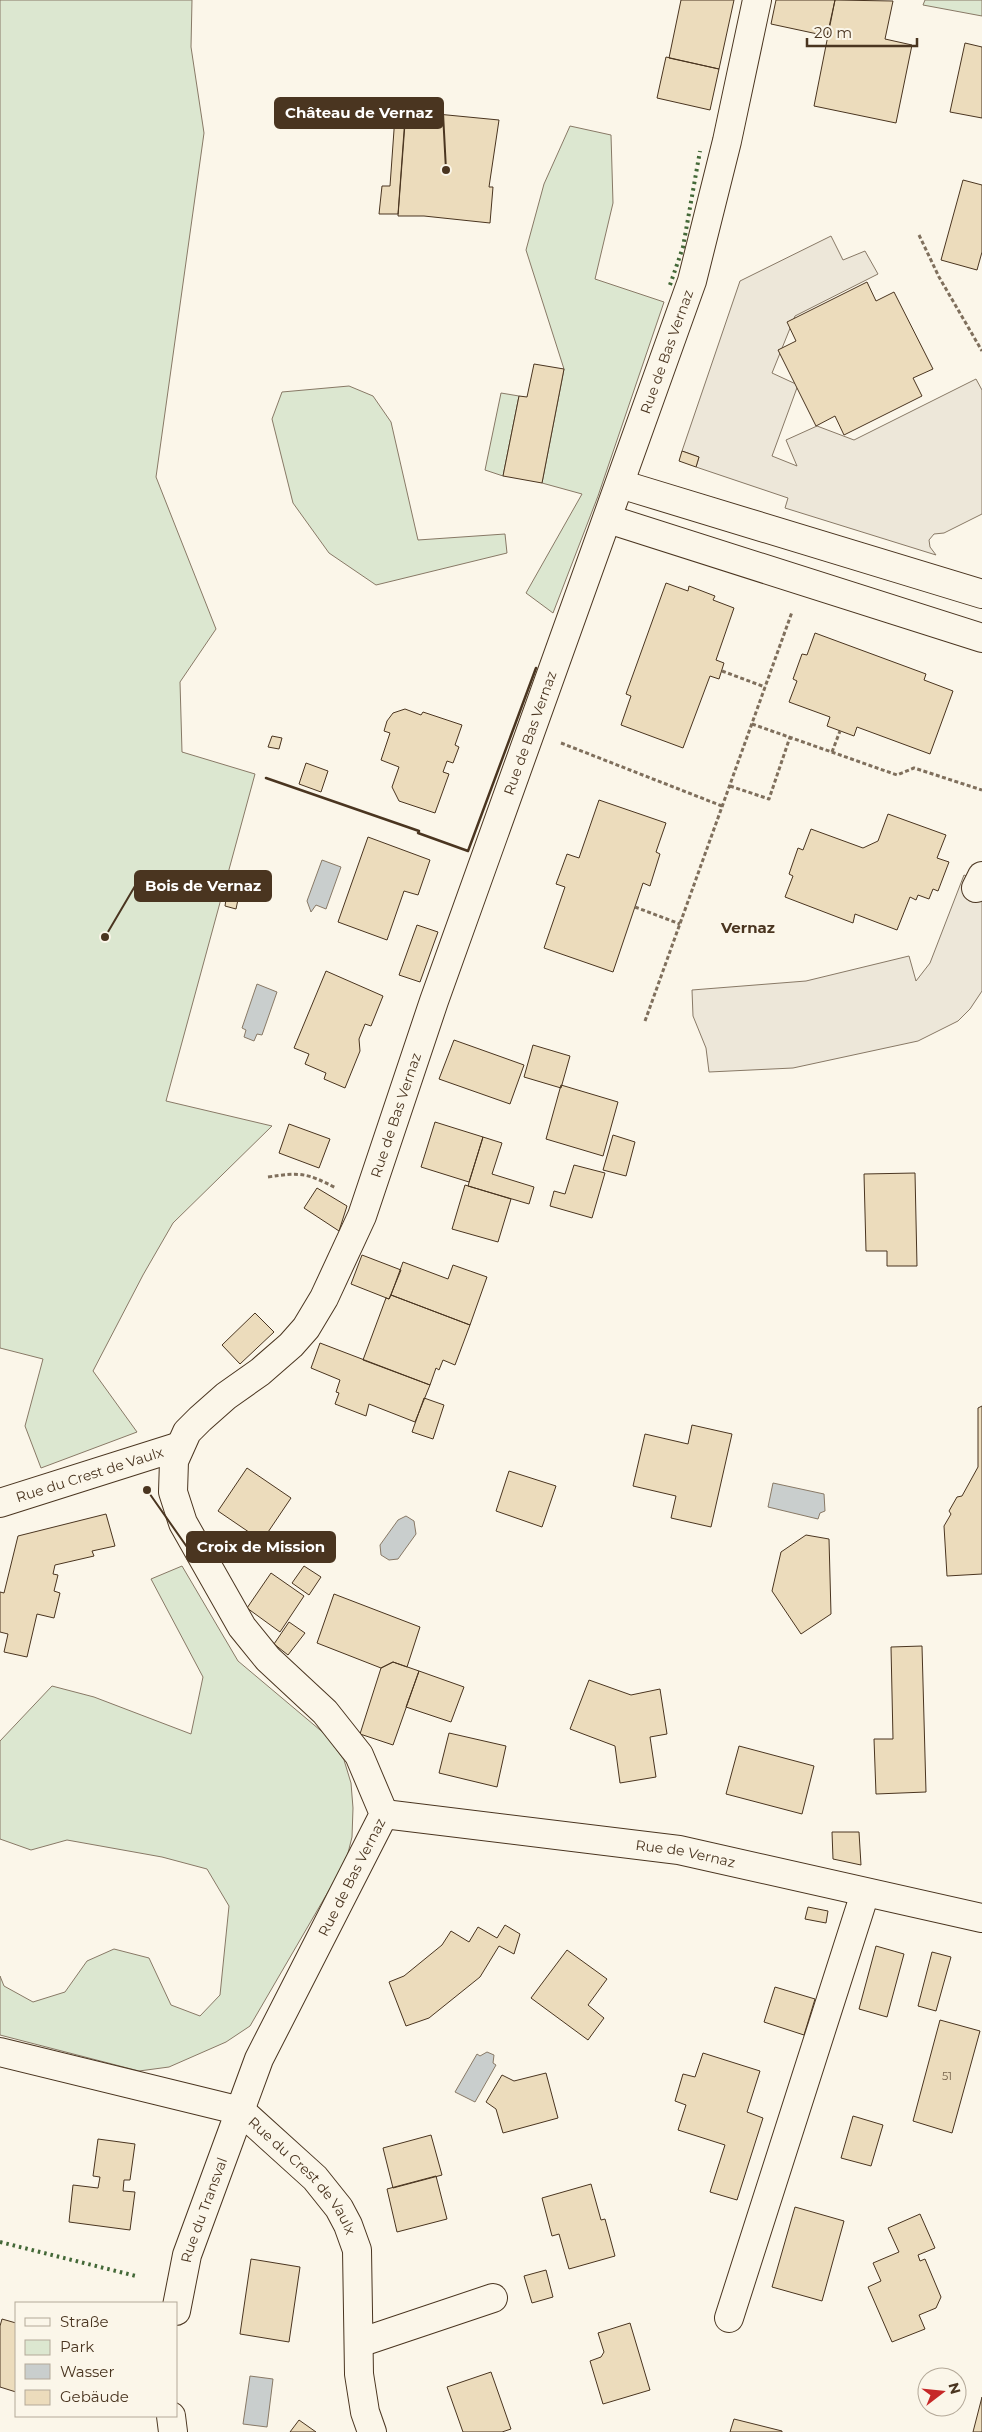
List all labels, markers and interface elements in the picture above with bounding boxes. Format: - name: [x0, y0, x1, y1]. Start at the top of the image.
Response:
- scale bar: [807, 15, 917, 47]
- text: 20 m: [814, 23, 852, 42]
- callout: Château de Vernaz: [275, 98, 443, 128]
- text: Château de Vernaz: [285, 103, 433, 122]
- street label: Rue de Bas Vernaz: [636, 287, 697, 416]
- street label: Rue de Bas Vernaz: [500, 669, 560, 798]
- callout: Bois de Vernaz: [135, 871, 271, 901]
- text: Bois de Vernaz: [145, 876, 261, 895]
- district label: Vernaz: [720, 918, 775, 937]
- street label: Rue de Bas Vernaz: [366, 1050, 425, 1180]
- street label: Rue du Crest de Vaulx: [14, 1443, 166, 1506]
- callout: Croix de Mission: [187, 1532, 335, 1562]
- text: Croix de Mission: [197, 1537, 325, 1556]
- street label: Rue de Bas Vernaz: [314, 1815, 389, 1939]
- street label: Rue de Vernaz: [634, 1836, 737, 1871]
- house number: 51: [942, 2069, 952, 2083]
- street label: Rue du Crest de Vaulx: [245, 2113, 360, 2237]
- street label: Rue du Transval: [177, 2155, 231, 2264]
- legend: [15, 2302, 178, 2417]
- text: Straße: [60, 2312, 109, 2331]
- text: Park: [60, 2337, 94, 2356]
- text: Wasser: [60, 2362, 114, 2381]
- north arrow: [917, 2367, 967, 2417]
- text: N: [944, 2380, 965, 2396]
- text: Gebäude: [60, 2387, 129, 2406]

